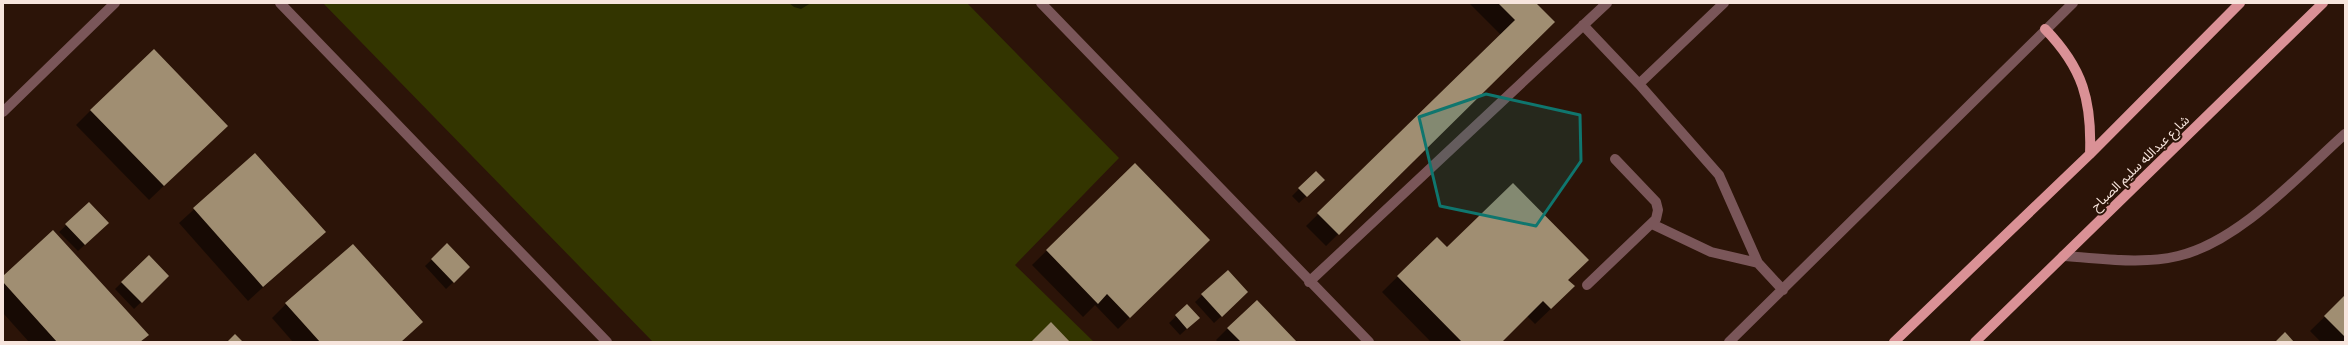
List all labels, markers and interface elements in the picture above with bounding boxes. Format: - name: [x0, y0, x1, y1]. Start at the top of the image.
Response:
- street label: شارع عبدالله سليم الصباح: [2087, 112, 2194, 216]

